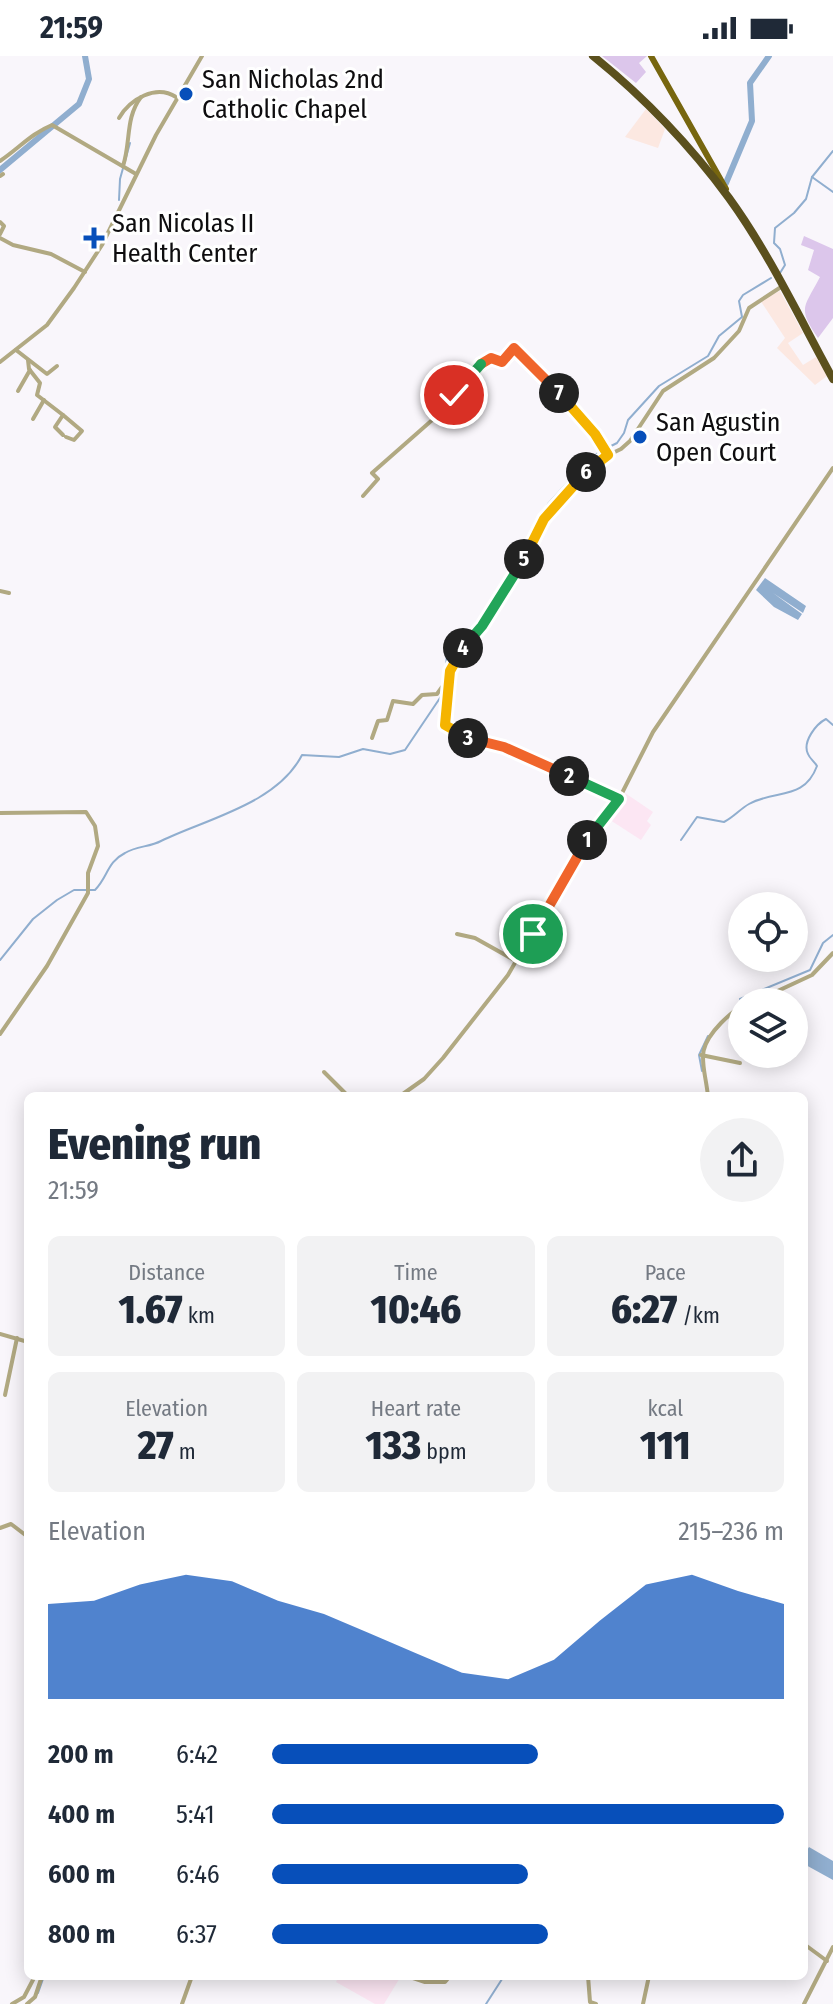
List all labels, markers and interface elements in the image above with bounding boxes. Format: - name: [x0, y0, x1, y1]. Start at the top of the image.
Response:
- text: 21:59: [40, 10, 103, 46]
- place label: San Nicholas 2nd Catholic Chapel: [202, 64, 384, 125]
- marker: San Nicholas 2nd Catholic Chapel: [177, 85, 195, 103]
- place label: San Nicolas II Health Center: [112, 208, 257, 269]
- marker: San Nicolas II Health Center: [83, 227, 105, 249]
- pin: [420, 361, 488, 429]
- icon: check: [432, 373, 476, 417]
- pin: 7: [539, 373, 579, 413]
- text: 7: [554, 379, 564, 406]
- place label: San Agustin Open Court: [656, 407, 781, 468]
- marker: San Agustin Open Court: [631, 428, 649, 446]
- pin: 6: [566, 452, 606, 492]
- text: 6: [580, 458, 592, 485]
- pin: 5: [504, 539, 544, 579]
- text: 5: [519, 545, 529, 572]
- pin: 4: [443, 628, 483, 668]
- text: 4: [457, 634, 469, 661]
- pin: 3: [448, 718, 488, 758]
- text: 3: [463, 724, 473, 751]
- pin: 2: [549, 756, 589, 796]
- text: 2: [564, 762, 574, 789]
- pin: 1: [567, 820, 607, 860]
- text: 1: [582, 826, 592, 853]
- map controls: [728, 892, 808, 1068]
- button: locate: [728, 892, 808, 972]
- pin: [499, 900, 567, 968]
- icon: arrive: [511, 912, 555, 956]
- button: layers: [728, 988, 808, 1068]
- text: Evening run: [48, 1118, 261, 1171]
- button: share: [700, 1118, 784, 1202]
- text: 21:59: [48, 1175, 99, 1206]
- text: Distance: [128, 1259, 205, 1286]
- text: Time: [394, 1259, 438, 1286]
- text: Pace: [645, 1259, 686, 1286]
- text: 1.67: [118, 1286, 183, 1334]
- text: 10:46: [371, 1286, 461, 1334]
- text: 6:27: [611, 1286, 677, 1334]
- text: km: [183, 1302, 215, 1329]
- text: /km: [677, 1302, 720, 1329]
- text: Elevation: [125, 1395, 208, 1422]
- text: Heart rate: [371, 1395, 461, 1422]
- text: kcal: [648, 1395, 683, 1422]
- text: 27: [138, 1422, 174, 1470]
- text: 133: [365, 1422, 421, 1470]
- text: 111: [640, 1422, 691, 1470]
- text: m: [174, 1438, 196, 1465]
- text: bpm: [421, 1438, 467, 1465]
- text: Elevation: [48, 1516, 146, 1547]
- text: 215–236 m: [678, 1516, 784, 1547]
- text: 200 m: [48, 1739, 114, 1770]
- text: 6:42: [176, 1739, 218, 1770]
- text: 400 m: [48, 1799, 115, 1830]
- text: 5:41: [176, 1799, 215, 1830]
- text: 600 m: [48, 1859, 115, 1890]
- text: 6:46: [176, 1859, 220, 1890]
- text: 800 m: [48, 1919, 115, 1950]
- text: 6:37: [176, 1919, 217, 1950]

